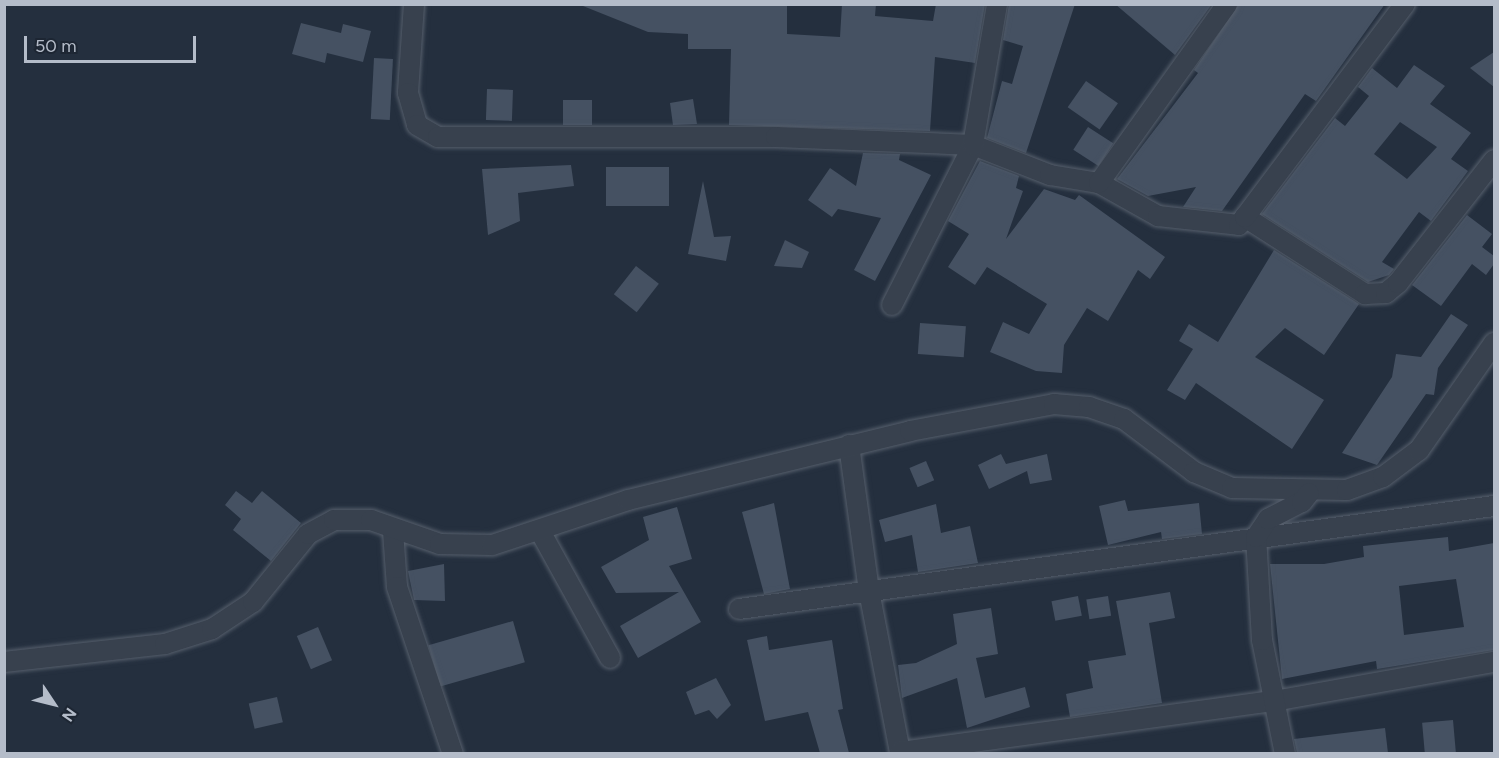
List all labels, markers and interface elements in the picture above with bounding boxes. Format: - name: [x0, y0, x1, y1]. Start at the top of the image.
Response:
- scale bar: [27, 24, 200, 62]
- text: 50 m: [35, 35, 77, 57]
- north arrow: [24, 674, 84, 734]
- text: N: [58, 704, 80, 725]

